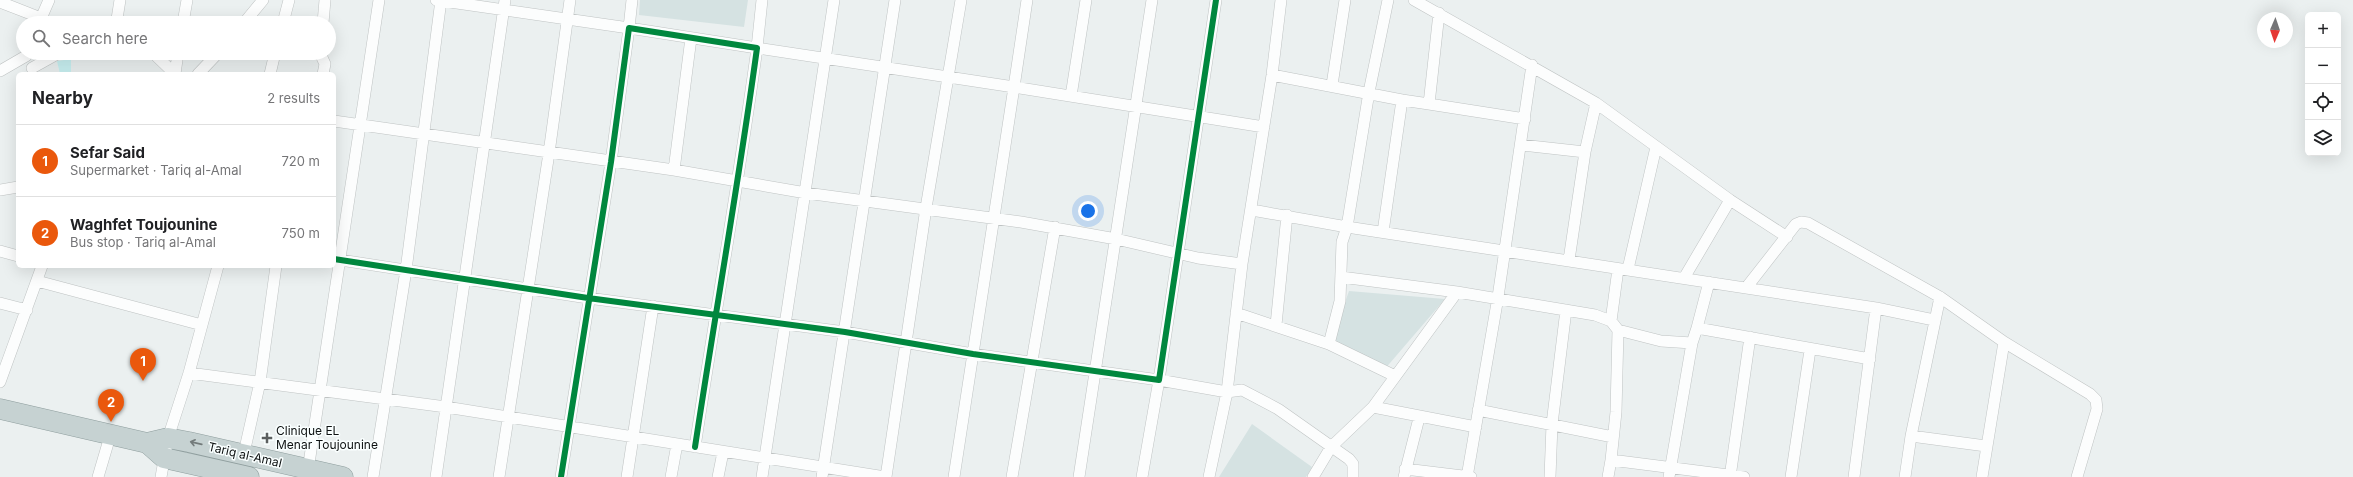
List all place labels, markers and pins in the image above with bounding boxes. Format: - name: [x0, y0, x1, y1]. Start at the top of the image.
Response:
- pin: 1: [130, 348, 156, 381]
- pin: 2: [98, 389, 124, 422]
- place label: Clinique EL Menar Toujounine: [276, 423, 378, 452]
- marker: Clinique EL Menar Toujounine: [261, 432, 273, 444]

